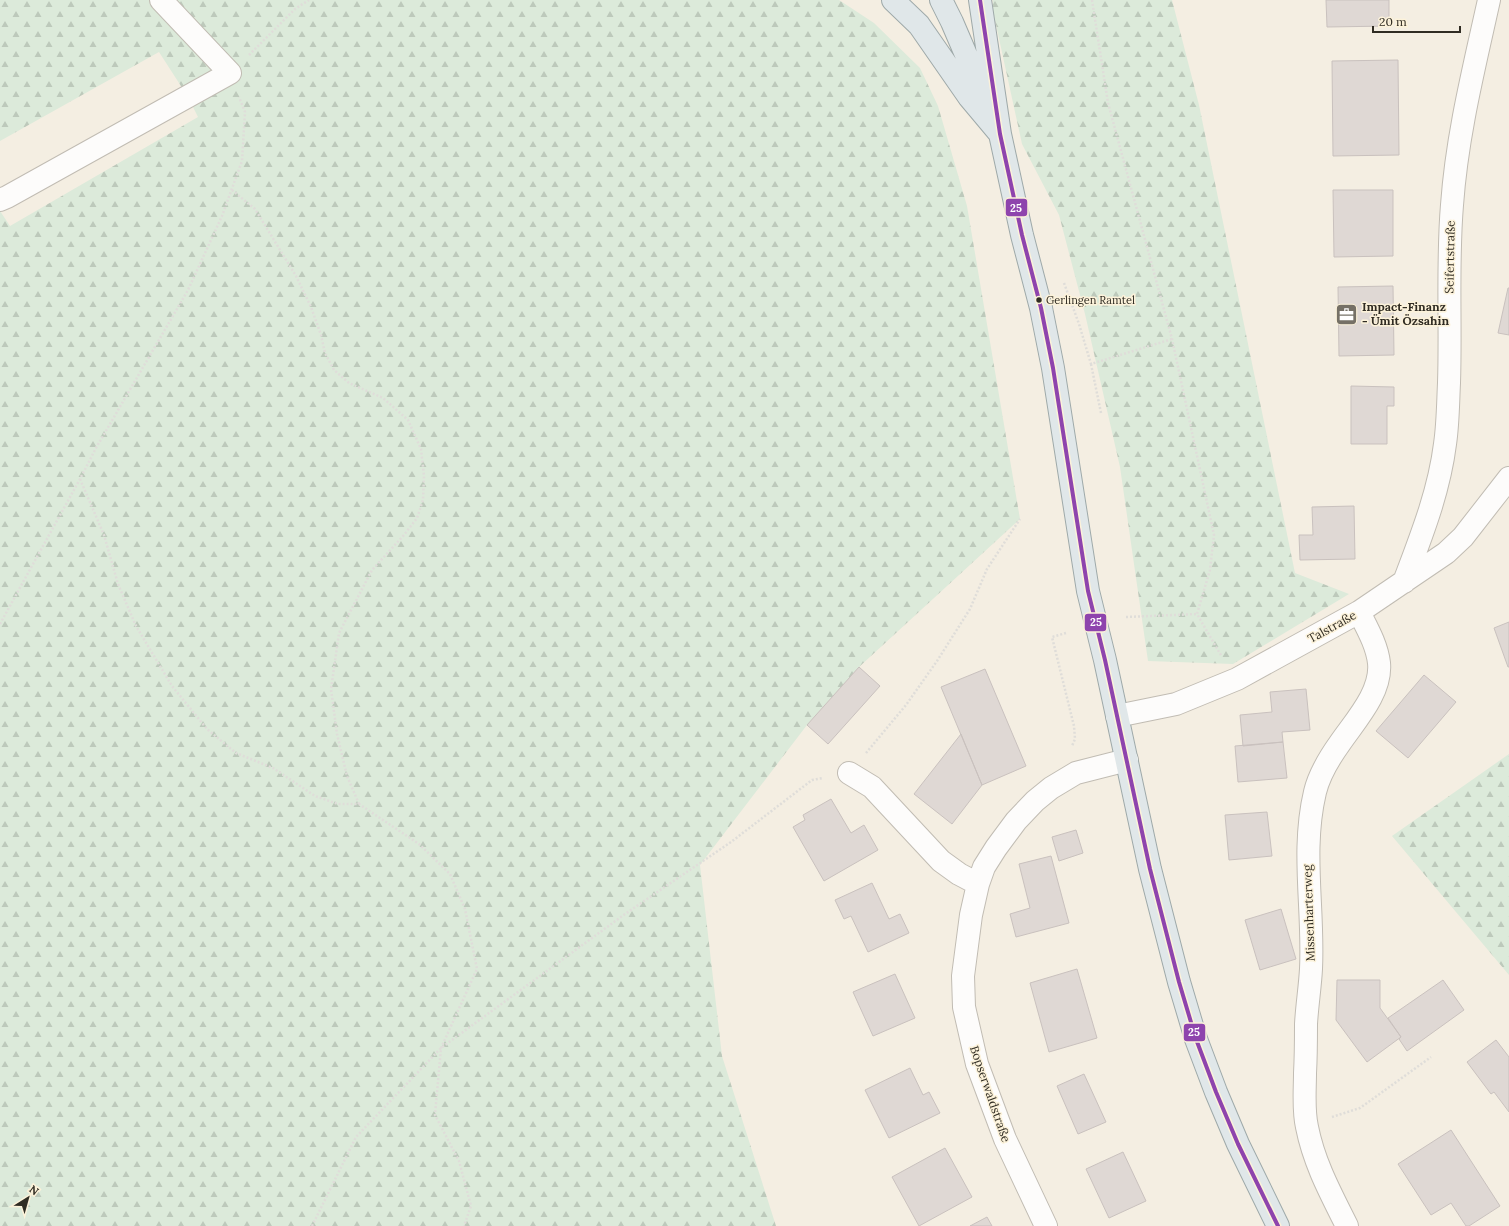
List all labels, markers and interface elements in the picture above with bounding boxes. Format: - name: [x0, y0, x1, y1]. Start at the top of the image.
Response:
- scale bar: [1373, 8, 1460, 34]
- text: 20 m: [1379, 14, 1407, 29]
- line badge: 25: [1005, 198, 1028, 217]
- text: 25: [1010, 201, 1022, 215]
- street label: Seifertstraße: [1441, 220, 1458, 294]
- place label: Gerlingen Ramtel: [1046, 293, 1135, 307]
- marker: Gerlingen Ramtel: [1034, 295, 1044, 305]
- place label: Impact-Finanz - Ümit Özsahin: [1362, 299, 1450, 328]
- office icon: Impact-Finanz - Ümit Özsahin: [1334, 301, 1360, 327]
- street label: Talstraße: [1305, 607, 1359, 646]
- line badge: 25: [1084, 613, 1107, 632]
- text: 25: [1090, 615, 1102, 629]
- street label: Missenharterweg: [1299, 864, 1318, 962]
- line badge: 25: [1183, 1023, 1206, 1042]
- text: 25: [1188, 1025, 1200, 1039]
- street label: Bopserwaldstraße: [967, 1044, 1014, 1145]
- north arrow: [8, 1178, 48, 1218]
- text: N: [26, 1182, 42, 1198]

